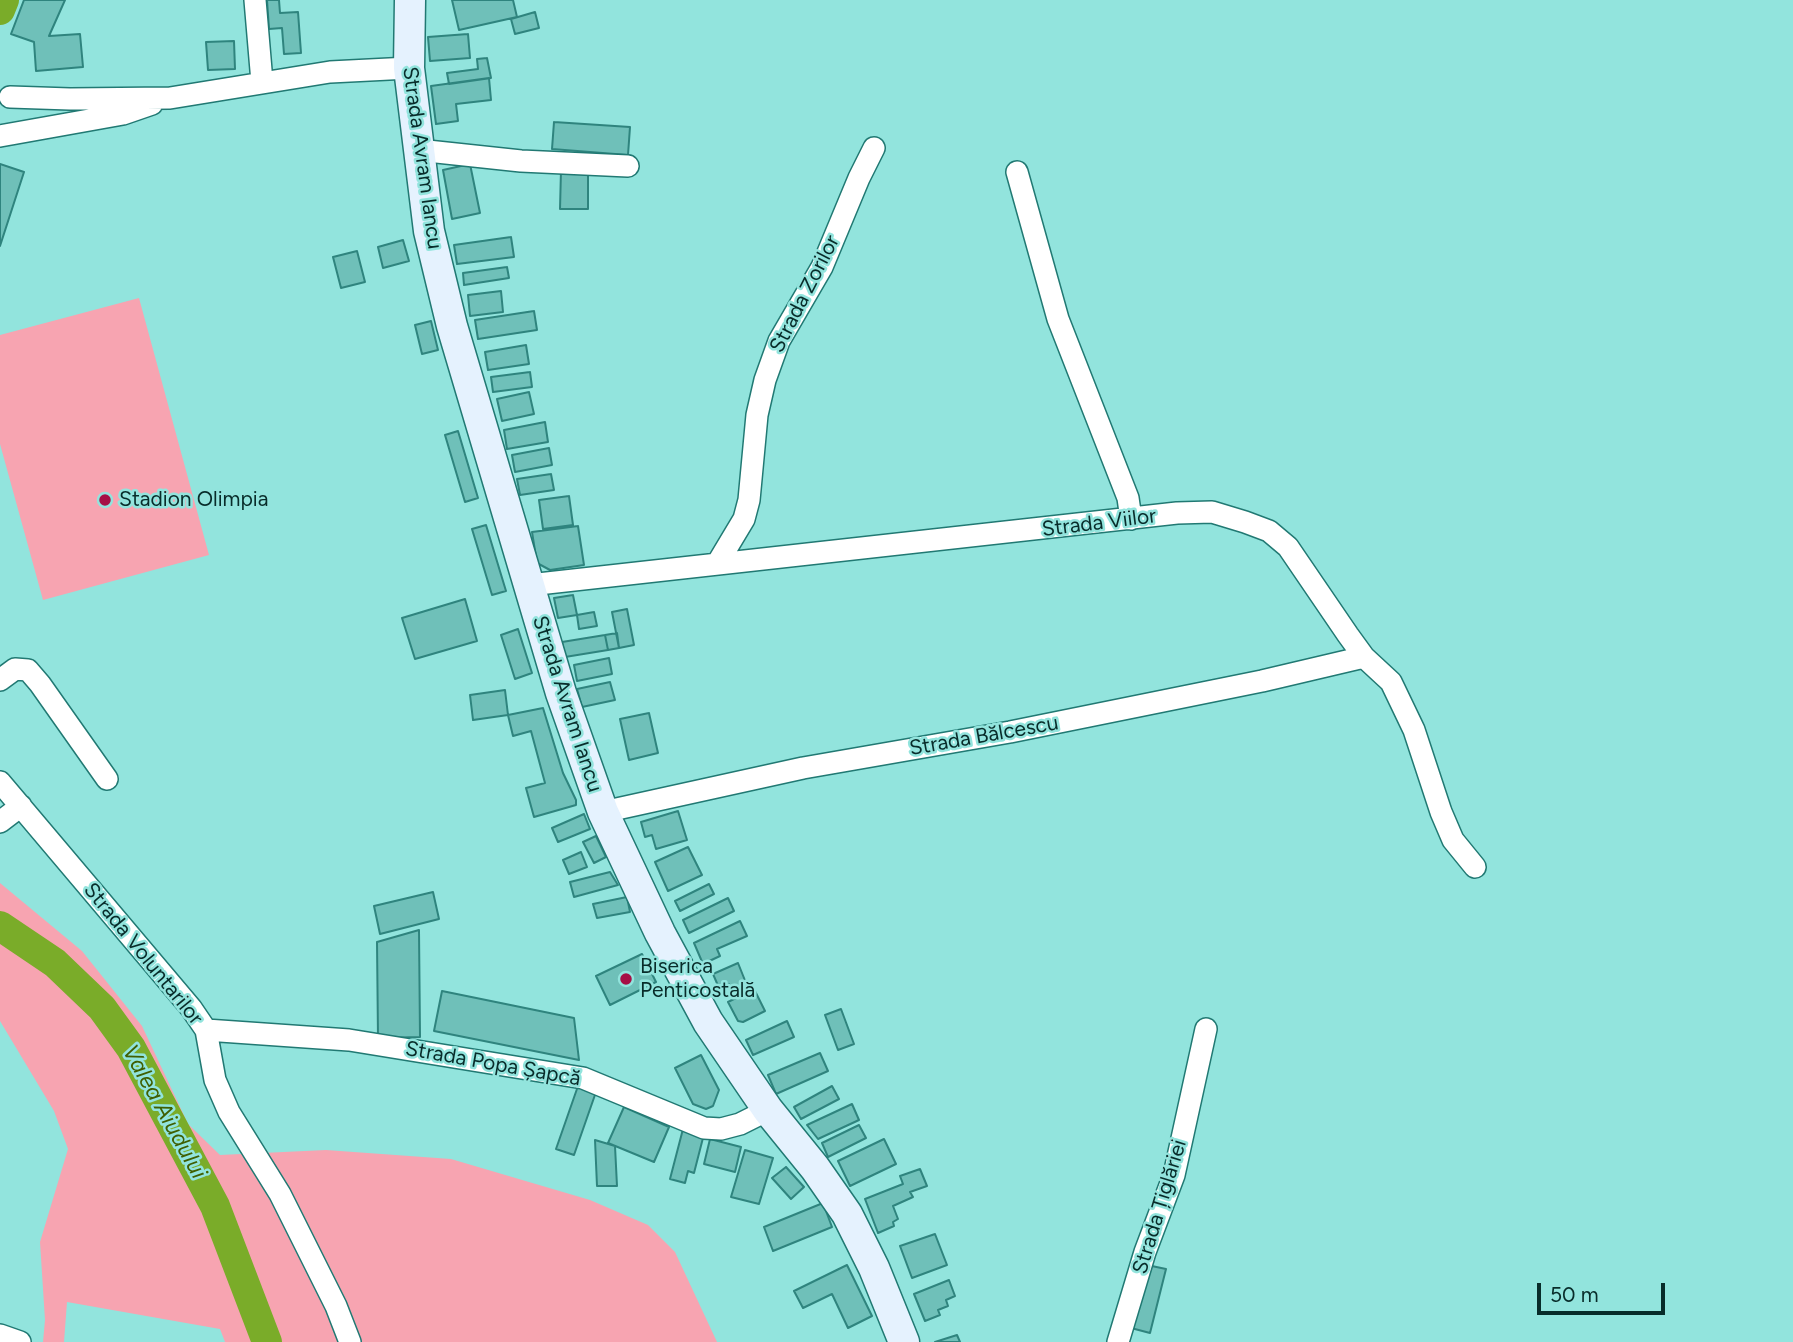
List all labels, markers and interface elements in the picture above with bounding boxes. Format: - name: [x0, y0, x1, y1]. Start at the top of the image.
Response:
- street label: Strada Avram Iancu: [397, 65, 447, 251]
- street label: Strada Zorilor: [765, 231, 845, 357]
- place label: Stadion Olimpia: [119, 487, 268, 513]
- marker: Stadion Olimpia: [97, 492, 113, 508]
- street label: Strada Viilor: [1040, 503, 1158, 543]
- street label: Strada Avram Iancu: [527, 613, 607, 795]
- street label: Strada Bălcescu: [908, 711, 1060, 761]
- street label: Strada Voluntarilor: [78, 878, 208, 1030]
- place label: Biserica Penticostală: [640, 954, 755, 1004]
- marker: Biserica Penticostală: [618, 971, 634, 987]
- street label: Strada Popa Șapcă: [403, 1036, 583, 1092]
- water label: Valea Aiudului: [116, 1040, 212, 1184]
- street label: Strada Țiglăriei: [1128, 1137, 1192, 1277]
- scale bar: [1541, 1268, 1669, 1312]
- text: 50 m: [1550, 1282, 1599, 1307]

